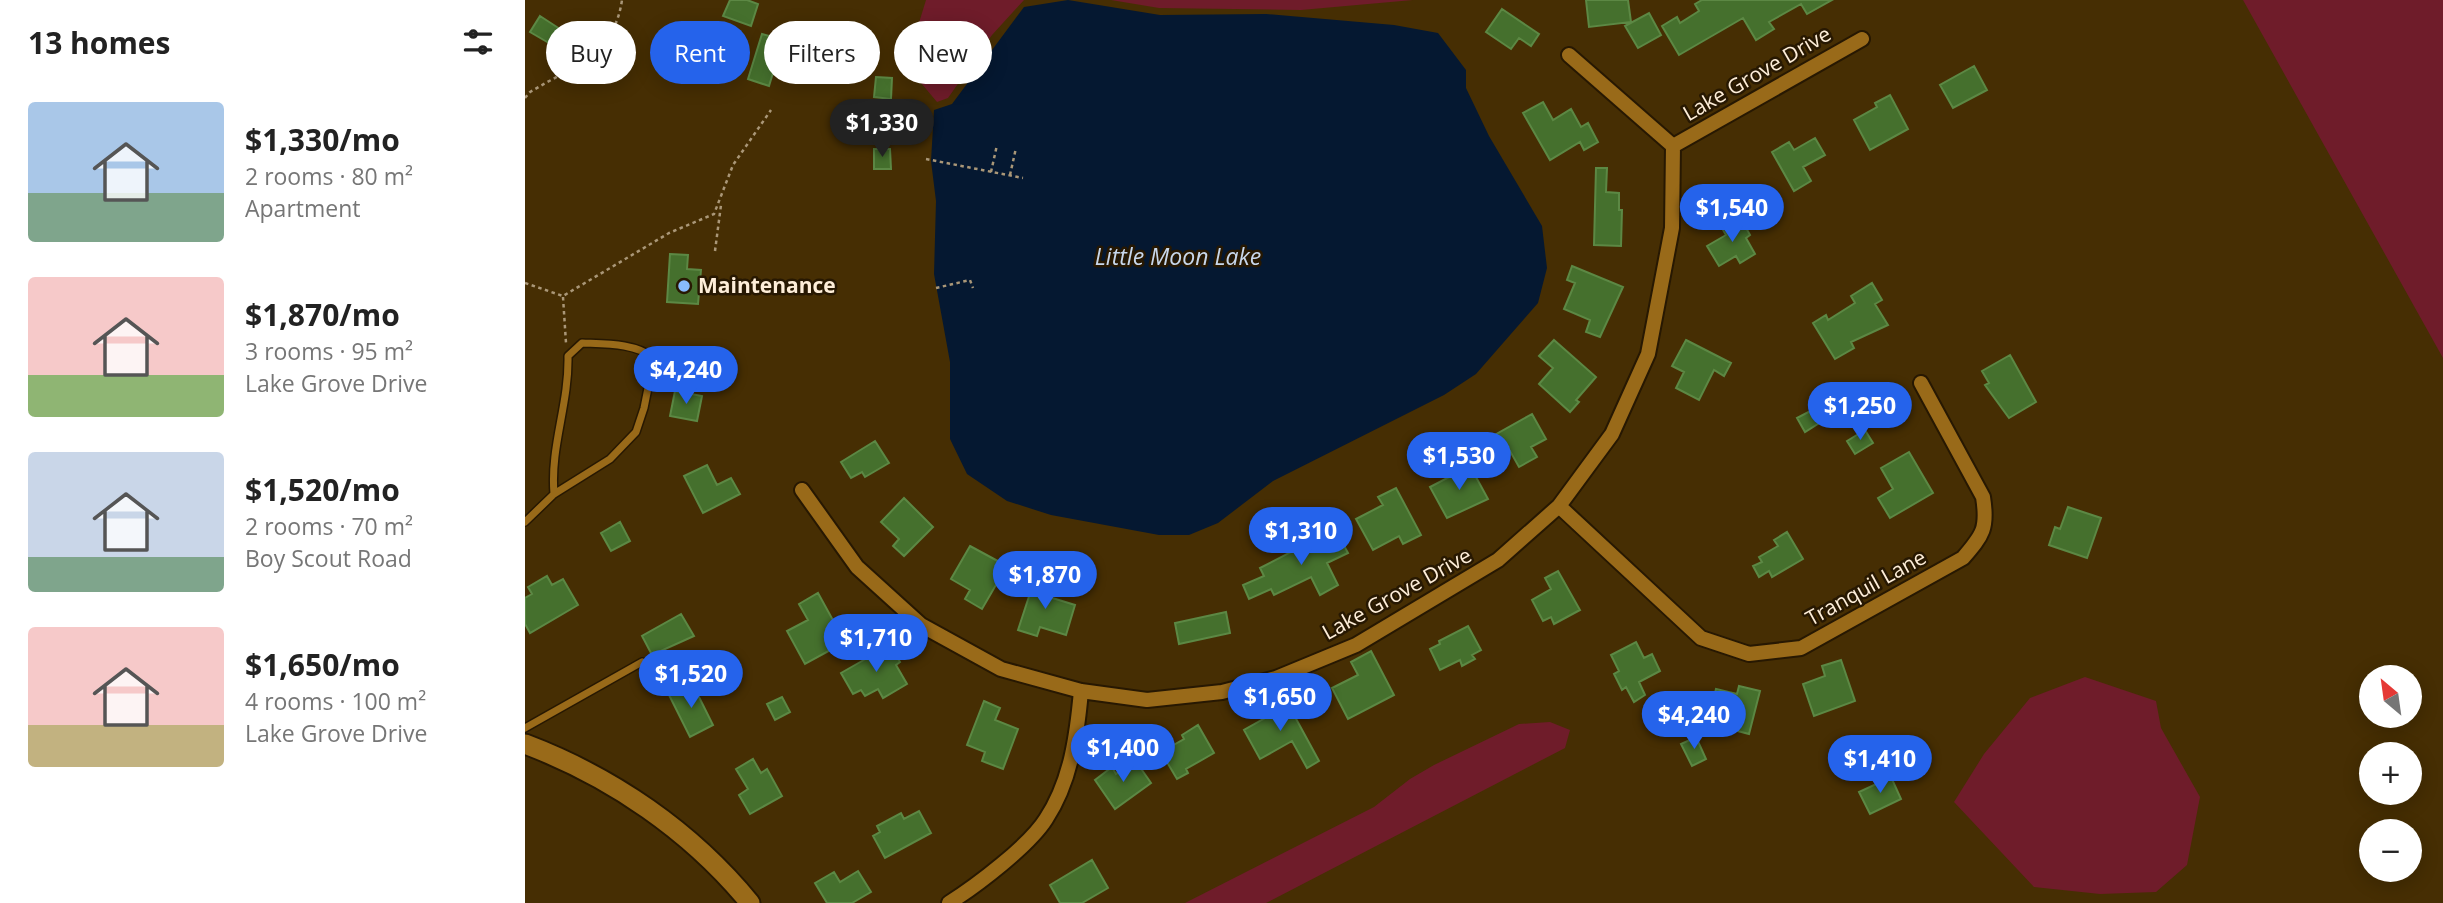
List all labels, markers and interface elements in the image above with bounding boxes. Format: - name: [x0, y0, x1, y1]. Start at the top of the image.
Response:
- street label: Lake Grove Drive: [1677, 19, 1836, 127]
- chip: Buy: [546, 21, 636, 84]
- chip: Rent: [650, 21, 750, 84]
- chip: Filters: [764, 21, 880, 84]
- chip: New: [894, 21, 992, 84]
- text: 13 homes: [28, 22, 171, 63]
- icon: filters: [459, 23, 497, 61]
- pin: $1,330: [825, 100, 939, 159]
- text: $1,330: [846, 106, 918, 138]
- text: $1,330/mo: [245, 119, 400, 160]
- icon: home: [84, 130, 168, 214]
- text: 2 rooms · 80 m²: [245, 160, 413, 192]
- pin: $1,540: [1675, 184, 1789, 244]
- text: $1,540: [1696, 191, 1768, 223]
- text: Apartment: [245, 192, 361, 224]
- water label: Little Moon Lake: [1095, 240, 1261, 272]
- place label: Maintenance: [698, 271, 836, 299]
- marker: Maintenance: [676, 278, 692, 294]
- text: $1,870/mo: [245, 294, 400, 335]
- icon: home: [84, 305, 168, 389]
- text: 3 rooms · 95 m²: [245, 335, 413, 367]
- pin: $4,240: [629, 346, 743, 406]
- text: $4,240: [650, 353, 722, 385]
- text: Lake Grove Drive: [245, 367, 427, 399]
- pin: $1,250: [1803, 382, 1917, 442]
- text: $1,250: [1824, 389, 1896, 421]
- pin: $1,530: [1402, 433, 1516, 492]
- text: $1,530: [1423, 439, 1495, 471]
- text: $1,520/mo: [245, 469, 400, 510]
- icon: home: [84, 480, 168, 564]
- pin: $1,310: [1244, 508, 1358, 567]
- text: 2 rooms · 70 m²: [245, 510, 413, 542]
- text: $1,310: [1265, 514, 1337, 546]
- street label: Lake Grove Drive: [1317, 541, 1476, 646]
- text: Boy Scout Road: [245, 542, 412, 574]
- street label: Tranquil Lane: [1800, 542, 1931, 632]
- pin: $1,870: [988, 552, 1102, 611]
- text: $1,870: [1009, 558, 1081, 590]
- pin: $1,710: [819, 614, 933, 674]
- text: $1,710: [840, 621, 912, 653]
- text: $1,650/mo: [245, 644, 400, 685]
- pin: $1,520: [634, 650, 748, 710]
- icon: home: [84, 655, 168, 739]
- text: $1,520: [655, 657, 727, 689]
- north arrow: [2359, 665, 2422, 728]
- map controls: [2359, 665, 2422, 882]
- pin: $1,650: [1223, 674, 1337, 733]
- text: $1,650: [1244, 680, 1316, 712]
- text: 4 rooms · 100 m²: [245, 685, 426, 717]
- pin: $4,240: [1637, 692, 1751, 751]
- text: $4,240: [1658, 698, 1730, 730]
- text: Lake Grove Drive: [245, 717, 427, 749]
- pin: $1,400: [1066, 724, 1180, 784]
- text: $1,400: [1087, 731, 1159, 763]
- pin: $1,410: [1823, 736, 1937, 795]
- text: $1,410: [1844, 742, 1916, 774]
- button: +: [2359, 742, 2422, 805]
- button: −: [2359, 819, 2422, 882]

